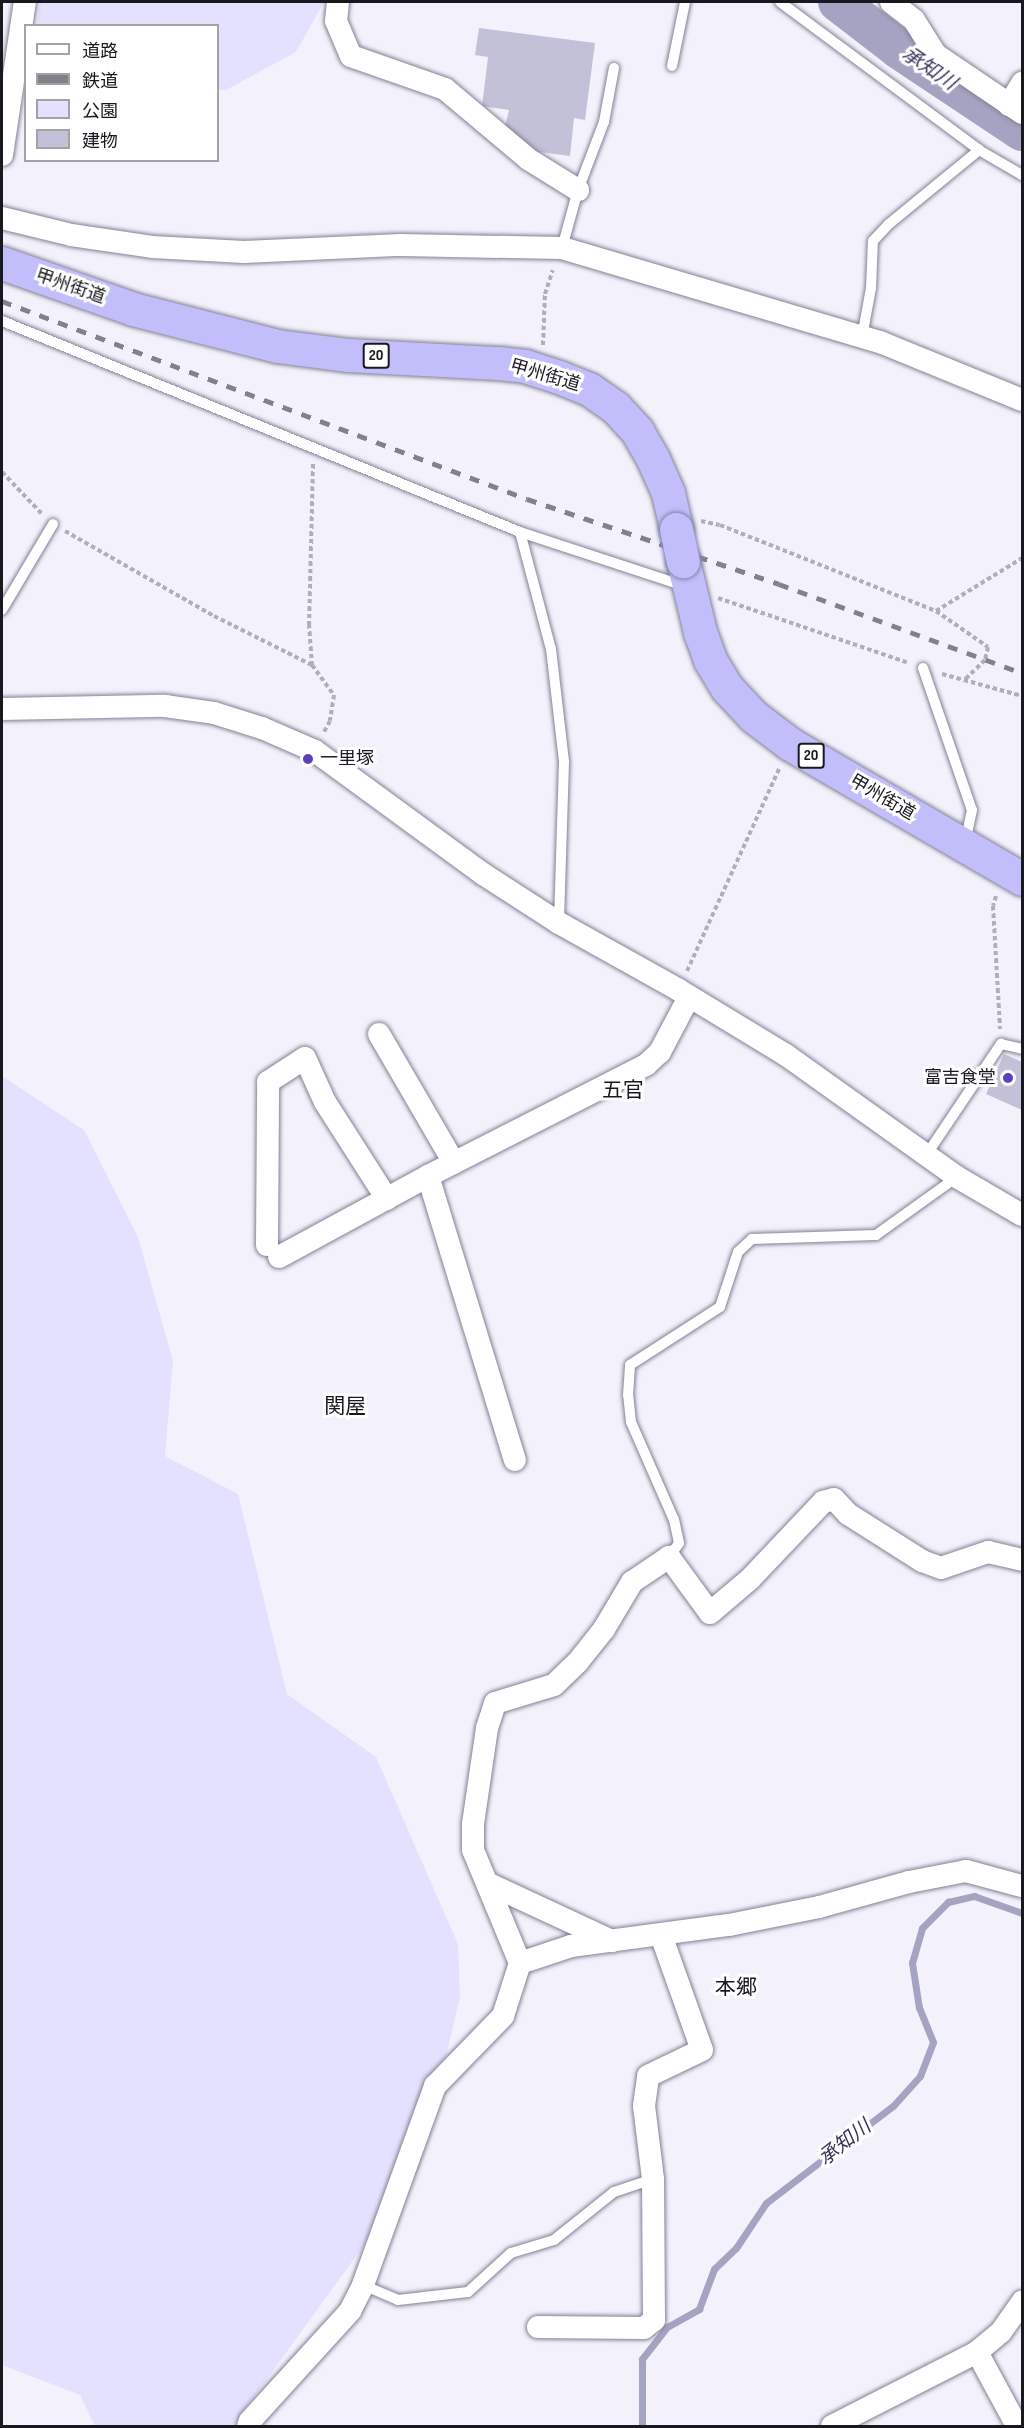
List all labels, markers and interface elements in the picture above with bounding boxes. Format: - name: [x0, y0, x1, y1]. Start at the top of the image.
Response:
- legend: [24, 24, 219, 162]
- text: 道路: [82, 41, 118, 62]
- water label: 承知川: [897, 42, 961, 96]
- text: 鉄道: [82, 71, 118, 92]
- text: 公園: [82, 101, 118, 122]
- text: 建物: [82, 131, 118, 152]
- street label: 甲州街道: [32, 265, 108, 309]
- road number: 20: [362, 343, 389, 369]
- street label: 甲州街道: [507, 356, 583, 396]
- road number: 20: [798, 743, 824, 769]
- place label: 一里塚: [320, 748, 374, 770]
- marker: 一里塚: [301, 752, 315, 766]
- street label: 甲州街道: [845, 771, 919, 825]
- place label: 富吉食堂: [924, 1067, 996, 1089]
- marker: 富吉食堂: [1001, 1071, 1015, 1085]
- district label: 五官: [602, 1078, 644, 1104]
- district label: 関屋: [324, 1394, 366, 1420]
- district label: 本郷: [715, 1975, 757, 2001]
- water label: 承知川: [814, 2115, 876, 2171]

